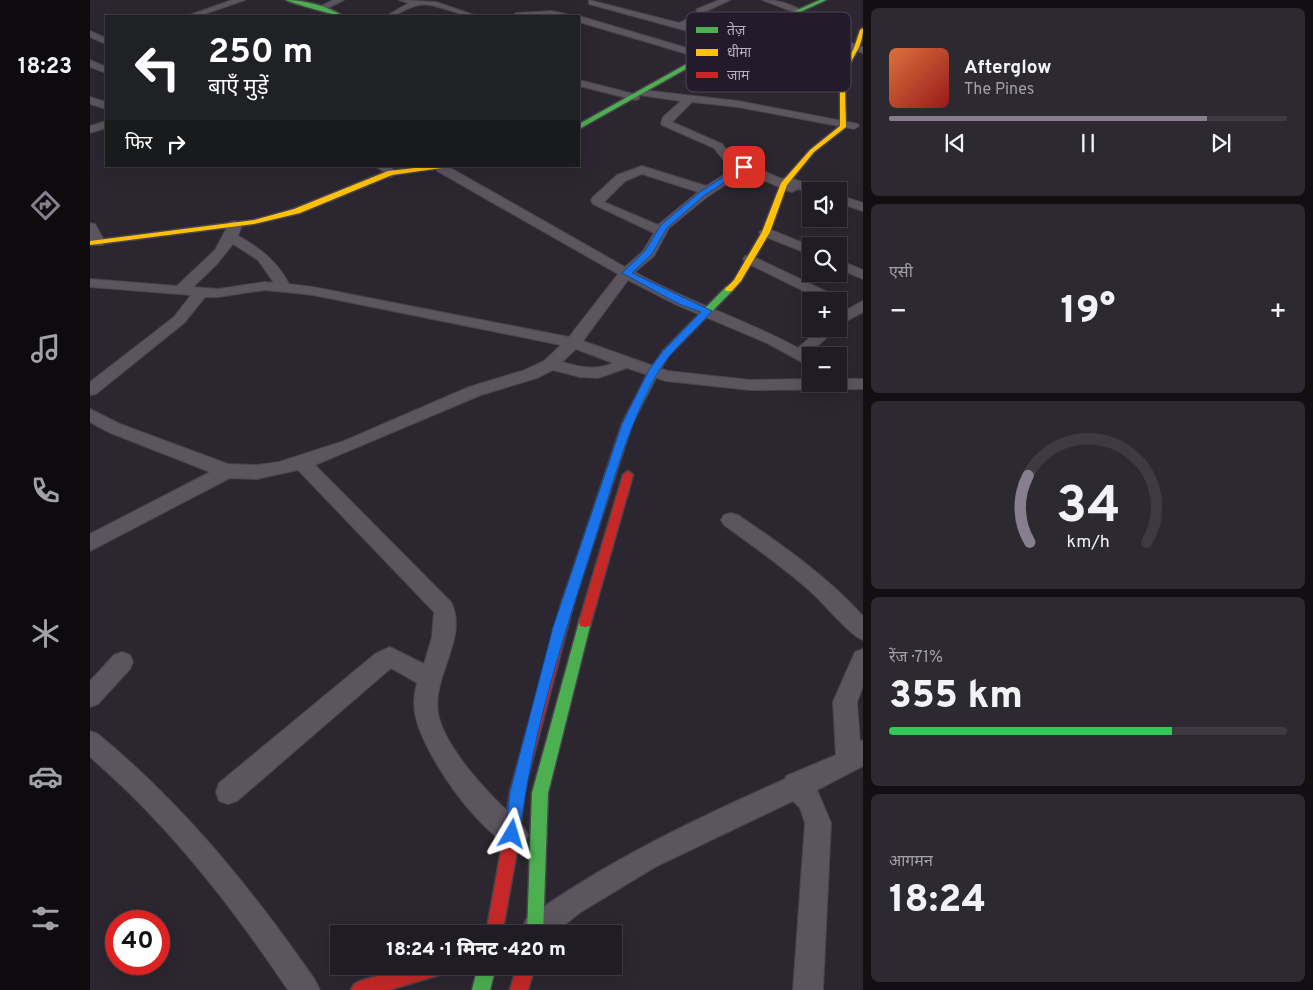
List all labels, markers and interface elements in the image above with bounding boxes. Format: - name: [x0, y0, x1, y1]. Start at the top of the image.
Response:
- legend: [686, 12, 851, 92]
- text: तेज़: [727, 21, 746, 40]
- text: 250 m: [208, 31, 313, 75]
- icon: left: [125, 35, 190, 100]
- text: धीमा: [727, 44, 752, 62]
- text: 18:23: [18, 54, 72, 81]
- text: Afterglow: [964, 56, 1052, 80]
- text: जाम: [727, 68, 750, 85]
- text: बाएँ मुड़ें: [208, 75, 269, 102]
- text: The Pines: [964, 80, 1034, 100]
- icon: previous: [941, 129, 969, 157]
- icon: pause: [1074, 129, 1102, 157]
- icon: next: [1207, 129, 1235, 157]
- icon: right: [162, 130, 190, 158]
- text: फिर: [125, 132, 152, 156]
- pin: [723, 146, 765, 188]
- icon: arrive: [730, 153, 758, 181]
- map controls: [802, 182, 847, 392]
- button: sound: [802, 182, 847, 227]
- icon: directions: [28, 188, 63, 223]
- button: search: [802, 237, 847, 282]
- text: एसी: [889, 263, 913, 283]
- text: 19°: [1060, 288, 1116, 337]
- button: +: [802, 292, 847, 337]
- text: −: [889, 295, 907, 331]
- text: +: [1269, 295, 1287, 331]
- icon: music: [28, 331, 63, 366]
- button: −: [802, 347, 847, 392]
- icon: phone: [28, 473, 63, 508]
- text: 34: [1056, 475, 1120, 541]
- text: km/h: [1066, 531, 1110, 554]
- icon: climate: [28, 616, 63, 651]
- text: रेंज · 71%: [889, 648, 943, 668]
- text: 355 km: [889, 673, 1023, 722]
- icon: car: [28, 759, 63, 794]
- position arrow: [485, 807, 537, 859]
- text: आगमन: [889, 852, 933, 872]
- text: 18:24: [889, 877, 986, 926]
- icon: filters: [28, 901, 63, 936]
- speed limit sign: 40: [105, 910, 170, 975]
- text: 18:24 · 1 मिनट · 420 m: [386, 938, 566, 962]

